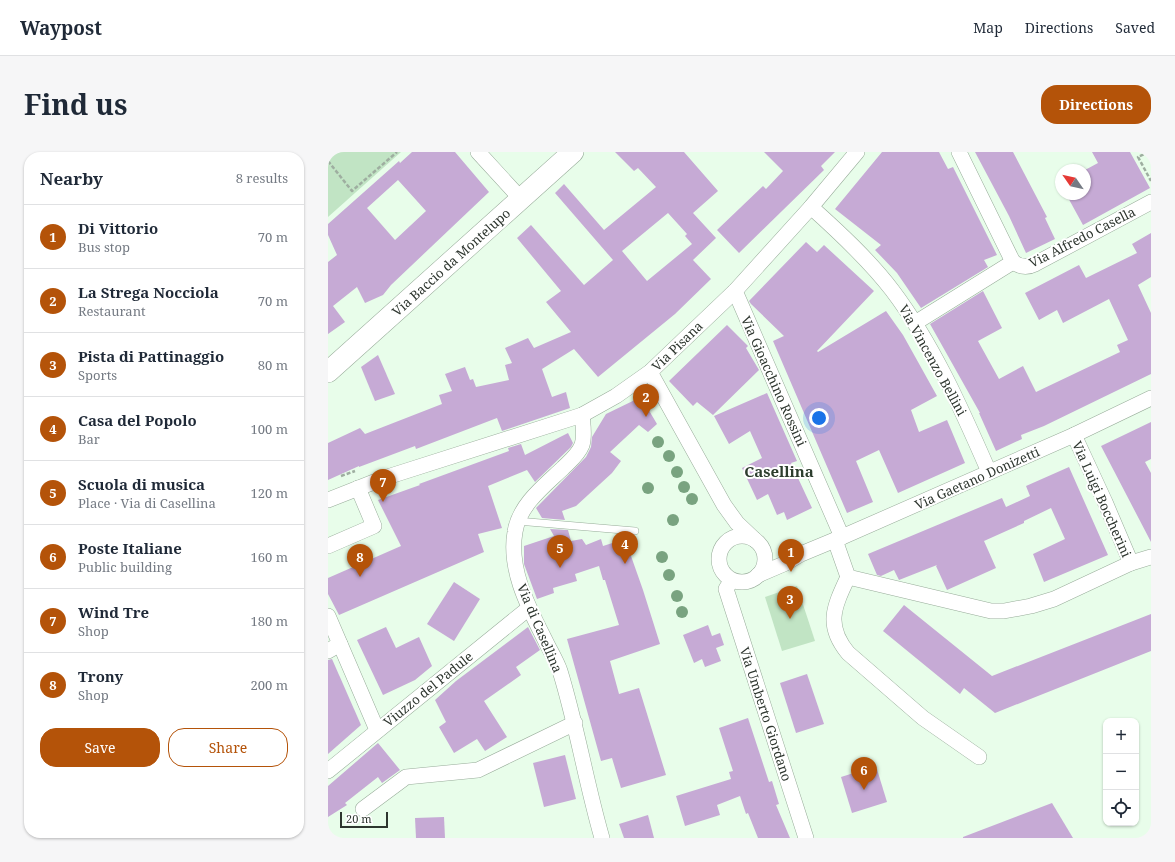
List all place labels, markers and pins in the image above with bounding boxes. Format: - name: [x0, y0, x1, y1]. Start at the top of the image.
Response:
- pin: 2: [633, 384, 659, 417]
- pin: 7: [370, 469, 396, 502]
- pin: 4: [612, 531, 638, 564]
- pin: 5: [547, 535, 573, 568]
- pin: 1: [778, 539, 804, 572]
- pin: 8: [347, 544, 373, 577]
- pin: 3: [777, 586, 803, 619]
- pin: 6: [851, 757, 877, 790]

